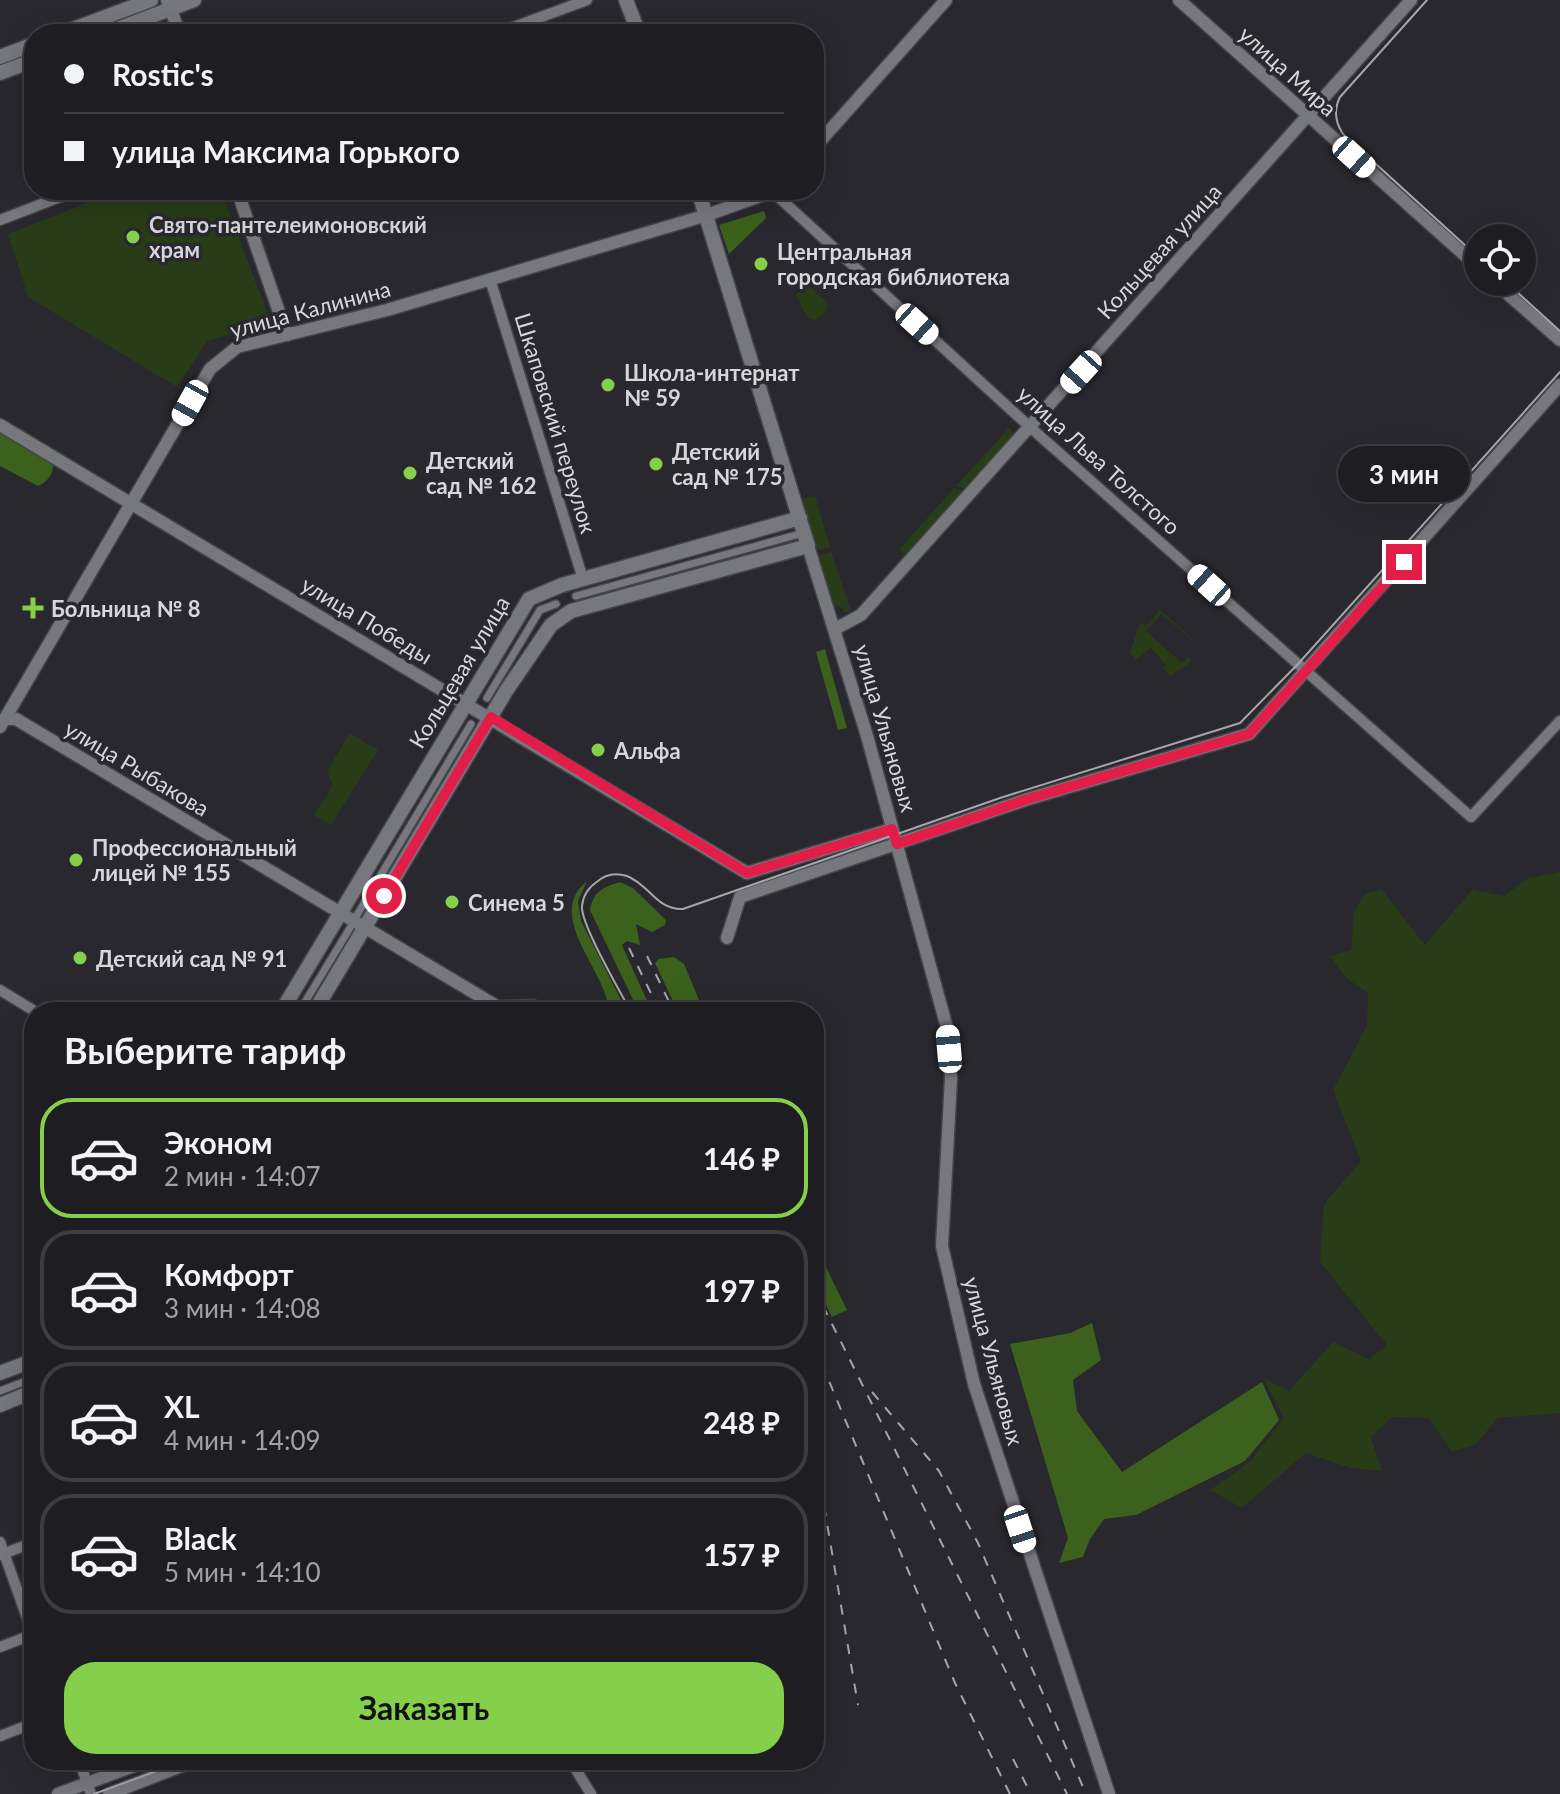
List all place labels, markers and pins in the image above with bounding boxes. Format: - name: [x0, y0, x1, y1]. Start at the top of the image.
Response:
- place label: Свято-пантелеимоновский храм: [149, 211, 427, 263]
- marker: Свято-пантелеимоновский храм: [124, 228, 142, 246]
- place label: Центральная городская библиотека: [777, 238, 1010, 290]
- marker: Центральная городская библиотека: [752, 255, 770, 273]
- place label: Школа-интернат № 59: [624, 359, 800, 411]
- marker: Школа-интернат № 59: [599, 376, 617, 394]
- place label: Детский сад № 175: [672, 438, 783, 490]
- place label: Детский сад № 162: [426, 447, 537, 499]
- marker: Детский сад № 175: [647, 455, 665, 473]
- marker: Детский сад № 162: [401, 464, 419, 482]
- place label: Больница № 8: [51, 595, 201, 622]
- marker: Больница № 8: [22, 597, 44, 619]
- place label: Альфа: [613, 737, 681, 764]
- marker: Альфа: [589, 741, 607, 759]
- place label: Профессиональный лицей № 155: [92, 834, 297, 886]
- marker: Профессиональный лицей № 155: [67, 851, 85, 869]
- place label: Синема 5: [468, 889, 565, 916]
- marker: Синема 5: [443, 893, 461, 911]
- place label: Детский сад № 91: [96, 945, 287, 972]
- marker: Детский сад № 91: [71, 949, 89, 967]

